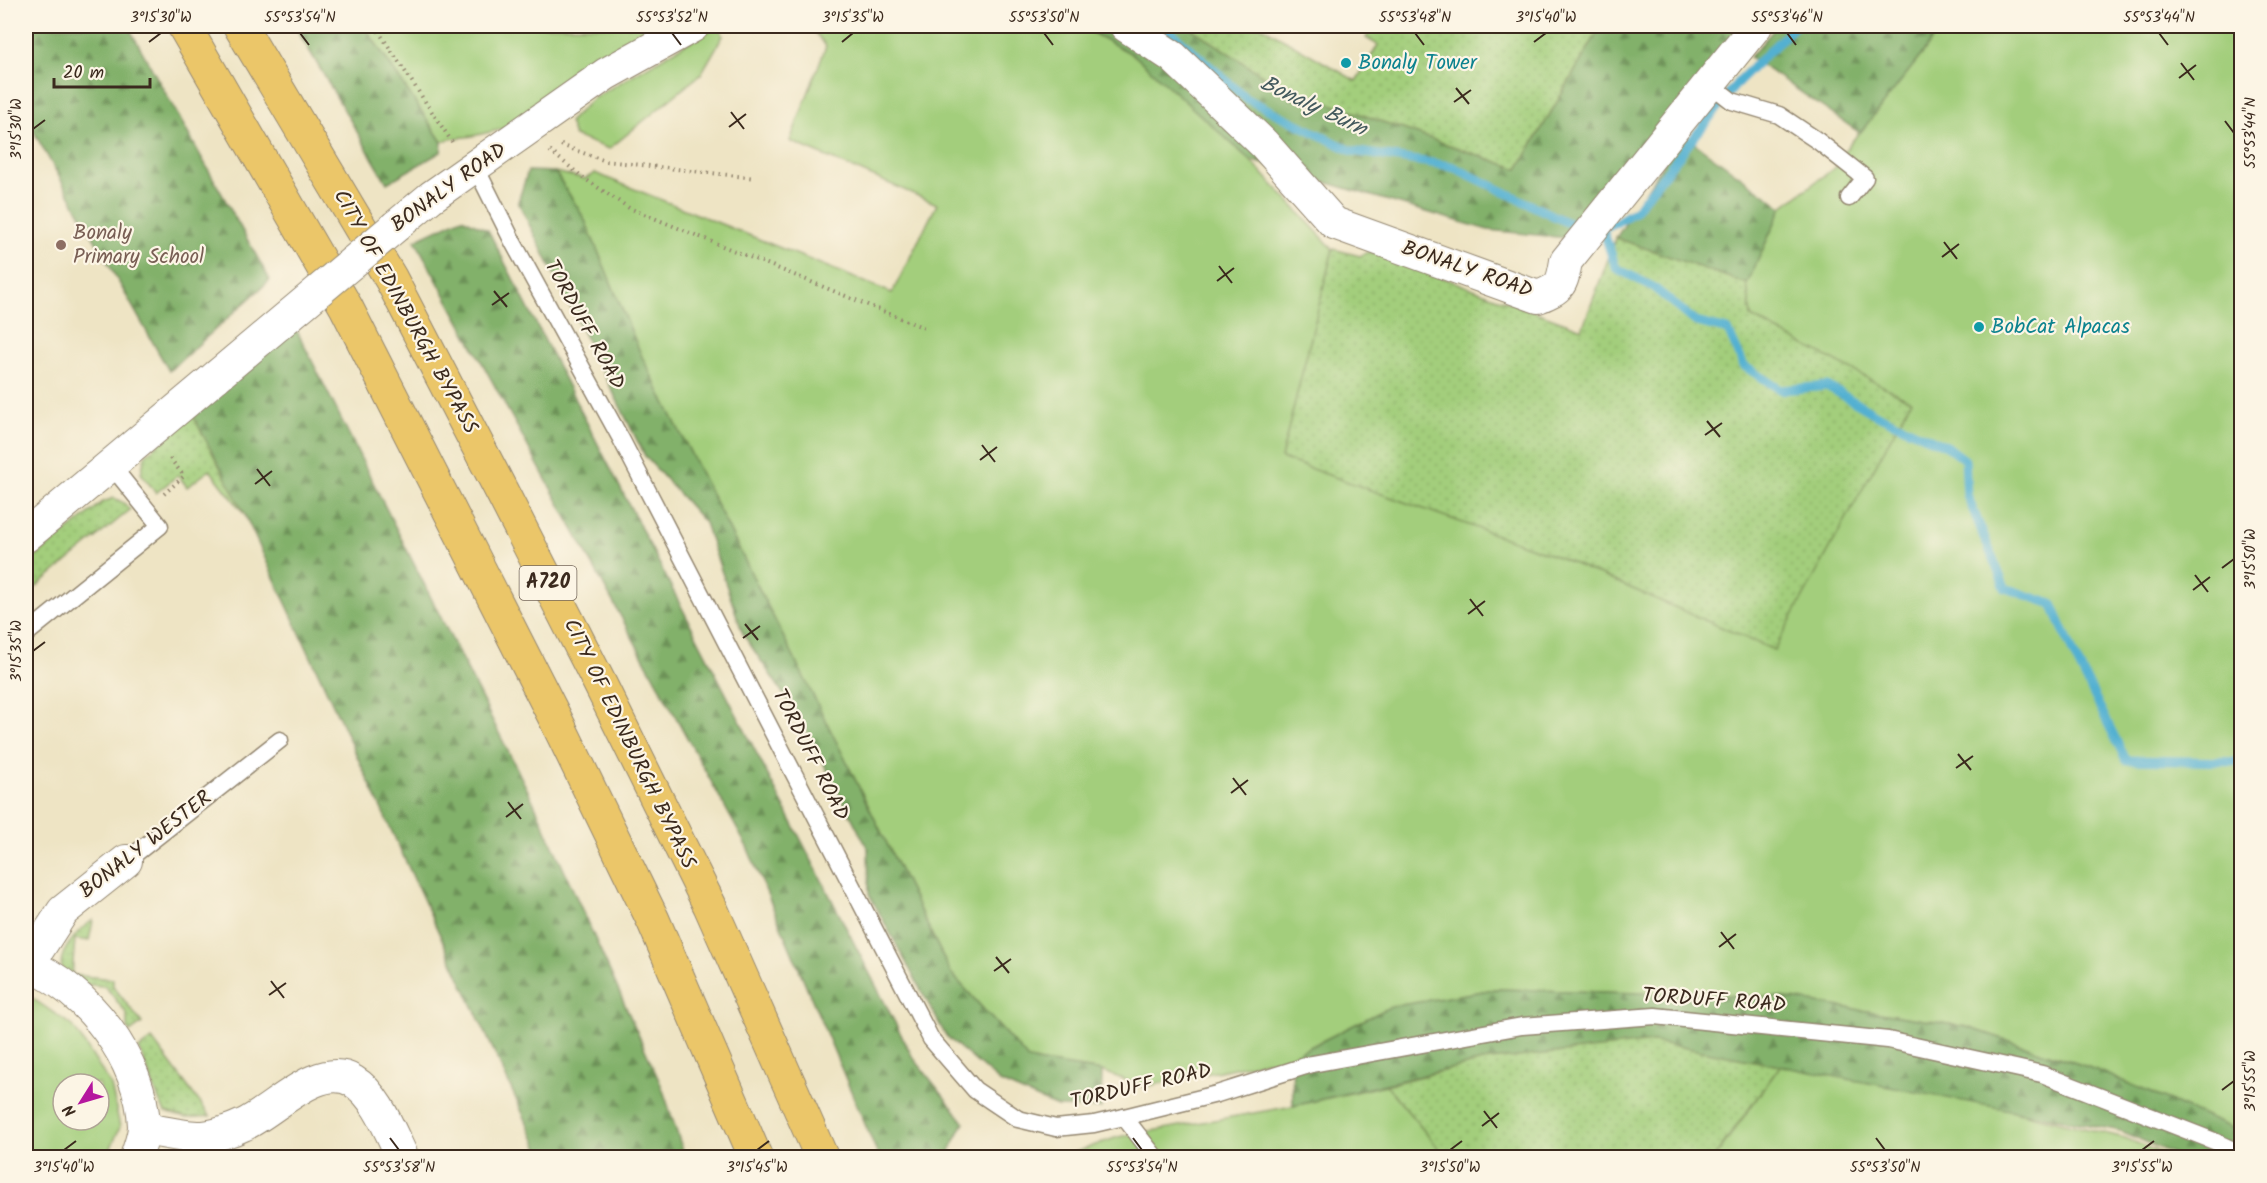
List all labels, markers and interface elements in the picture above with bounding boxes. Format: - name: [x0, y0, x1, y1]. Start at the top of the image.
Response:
- text: 3°15'30"W: [130, 6, 192, 30]
- text: 55°53'54"N: [264, 6, 336, 30]
- text: 55°53'52"N: [636, 6, 708, 30]
- text: 3°15'35"W: [822, 6, 884, 30]
- text: 55°53'50"N: [1009, 6, 1079, 30]
- text: 55°53'48"N: [1379, 6, 1451, 30]
- text: 3°15'40"W: [1515, 6, 1577, 30]
- text: 55°53'46"N: [1751, 6, 1823, 30]
- text: 55°53'44"N: [2123, 6, 2195, 30]
- place label: Bonaly Tower: [1358, 47, 1478, 80]
- scale bar: [54, 51, 150, 89]
- marker: Bonaly Tower: [1339, 56, 1353, 70]
- text: 20 m: [63, 59, 104, 88]
- water label: Bonaly Burn: [1254, 67, 1374, 148]
- text: 55°53'44"N: [2239, 97, 2263, 169]
- text: 3°15'30"W: [5, 98, 29, 160]
- street label: BONALY ROAD: [384, 134, 514, 242]
- street label: CITY OF EDINBURGH BYPASS: [324, 184, 486, 440]
- place label: Bonaly Primary School: [73, 217, 204, 274]
- street label: BONALY ROAD: [1397, 232, 1537, 308]
- marker: Bonaly Primary School: [54, 238, 68, 252]
- street label: TORDUFF ROAD: [535, 254, 633, 396]
- place label: BobCat Alpacas: [1991, 311, 2130, 344]
- marker: BobCat Alpacas: [1972, 320, 1986, 334]
- text: 3°15'50"W: [2239, 528, 2263, 589]
- road number: A720: [520, 566, 576, 600]
- street label: CITY OF EDINBURGH BYPASS: [554, 613, 704, 875]
- text: 3°15'35"W: [5, 620, 29, 682]
- street label: TORDUFF ROAD: [763, 683, 857, 827]
- street label: BONALY WESTER: [72, 782, 220, 908]
- street label: TORDUFF ROAD: [1641, 980, 1787, 1022]
- text: 3°15'55"W: [2239, 1050, 2263, 1112]
- street label: TORDUFF ROAD: [1067, 1055, 1215, 1119]
- north arrow: [51, 1072, 111, 1132]
- text: N: [57, 1099, 83, 1122]
- text: 3°15'40"W: [33, 1156, 95, 1180]
- text: 55°53'58"N: [363, 1156, 435, 1180]
- text: 3°15'45"W: [726, 1156, 788, 1180]
- text: 55°53'54"N: [1106, 1156, 1178, 1180]
- text: 3°15'50"W: [1420, 1156, 1481, 1180]
- text: 55°53'50"N: [1850, 1156, 1920, 1180]
- text: 3°15'55"W: [2111, 1156, 2173, 1180]

